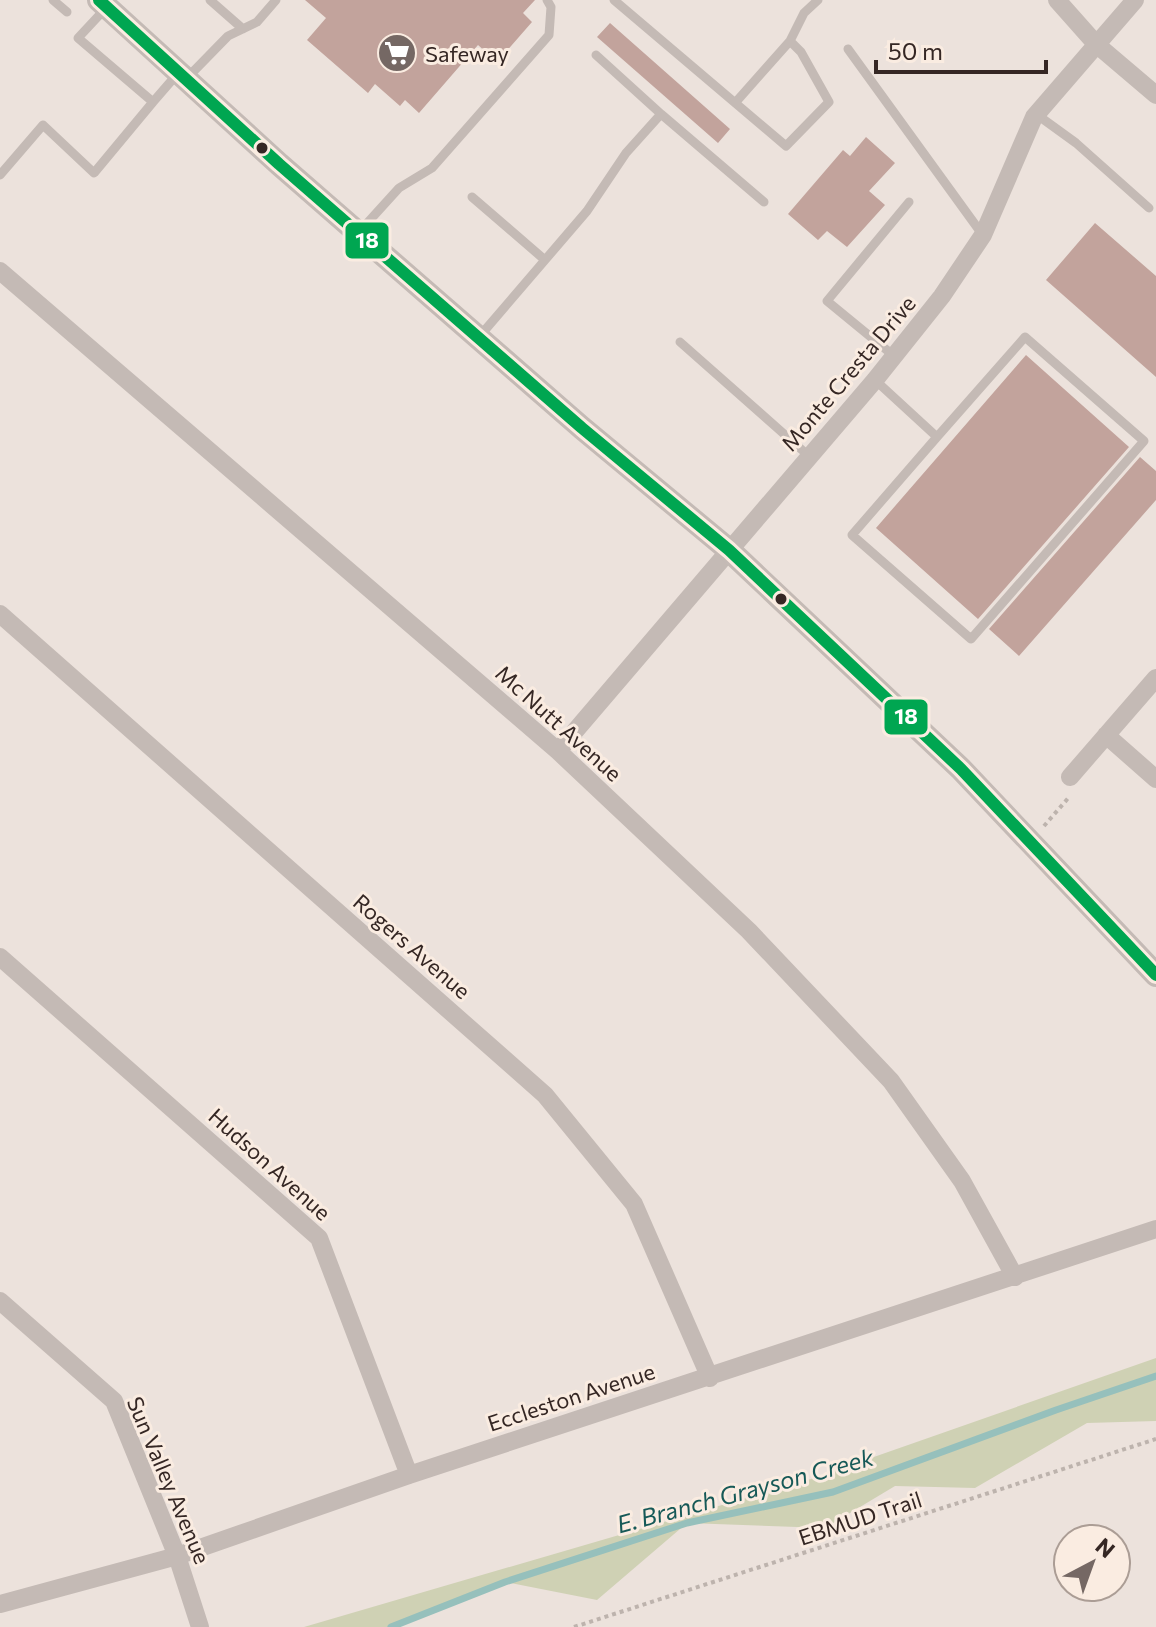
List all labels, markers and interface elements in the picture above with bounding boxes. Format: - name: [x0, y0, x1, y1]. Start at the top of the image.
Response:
- scale bar: [876, 24, 1046, 74]
- supermarket icon: Safeway: [376, 32, 418, 74]
- text: 50 m: [888, 36, 943, 65]
- place label: Safeway: [425, 40, 509, 67]
- unlabelled marker: [254, 140, 270, 156]
- line badge: 18: [344, 221, 390, 260]
- text: 18: [355, 226, 379, 253]
- street label: Monte Cresta Drive: [775, 290, 921, 456]
- unlabelled marker: [773, 591, 789, 607]
- street label: Mc Nutt Avenue: [490, 659, 628, 787]
- line badge: 18: [883, 698, 929, 736]
- text: 18: [894, 702, 918, 729]
- street label: Rogers Avenue: [348, 888, 476, 1004]
- street label: Hudson Avenue: [203, 1102, 337, 1226]
- street label: Eccleston Avenue: [484, 1357, 658, 1437]
- street label: Sun Valley Avenue: [122, 1392, 216, 1568]
- water label: E. Branch Grayson Creek: [613, 1441, 878, 1538]
- street label: EBMUD Trail: [795, 1485, 925, 1551]
- north arrow: [1052, 1523, 1132, 1603]
- text: N: [1090, 1532, 1121, 1563]

